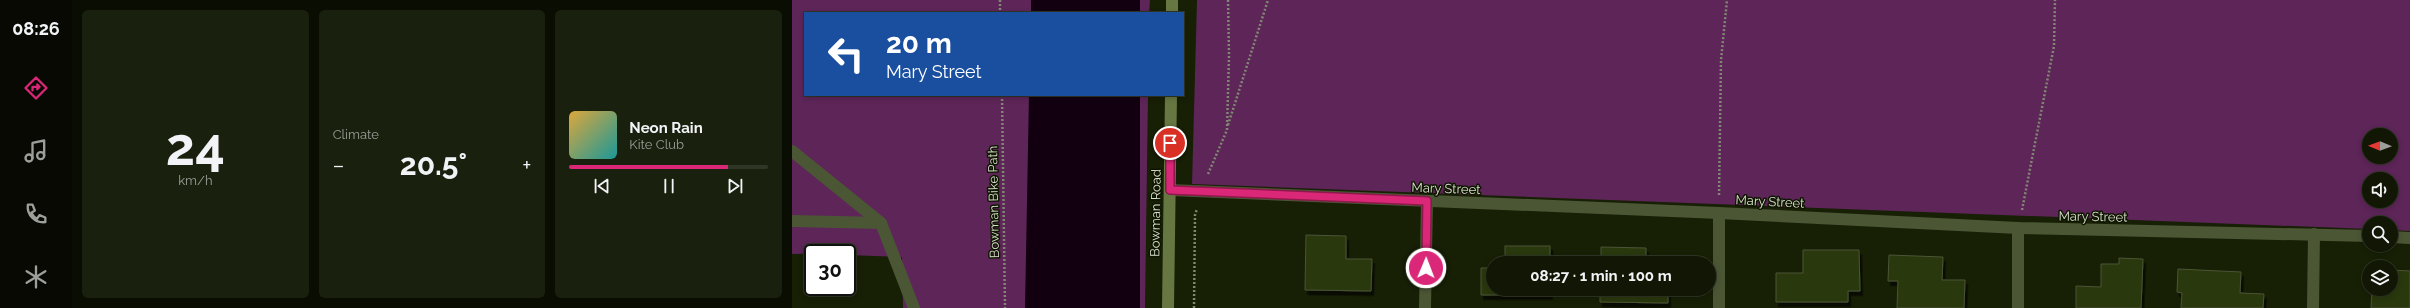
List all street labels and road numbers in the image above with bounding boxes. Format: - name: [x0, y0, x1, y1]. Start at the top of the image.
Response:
- street label: Bowman Bike Path: [985, 146, 1002, 258]
- street label: Bowman Road: [1147, 169, 1164, 257]
- street label: Mary Street: [1411, 180, 1481, 197]
- street label: Mary Street: [1735, 192, 1805, 211]
- street label: Mary Street: [2058, 208, 2128, 225]

